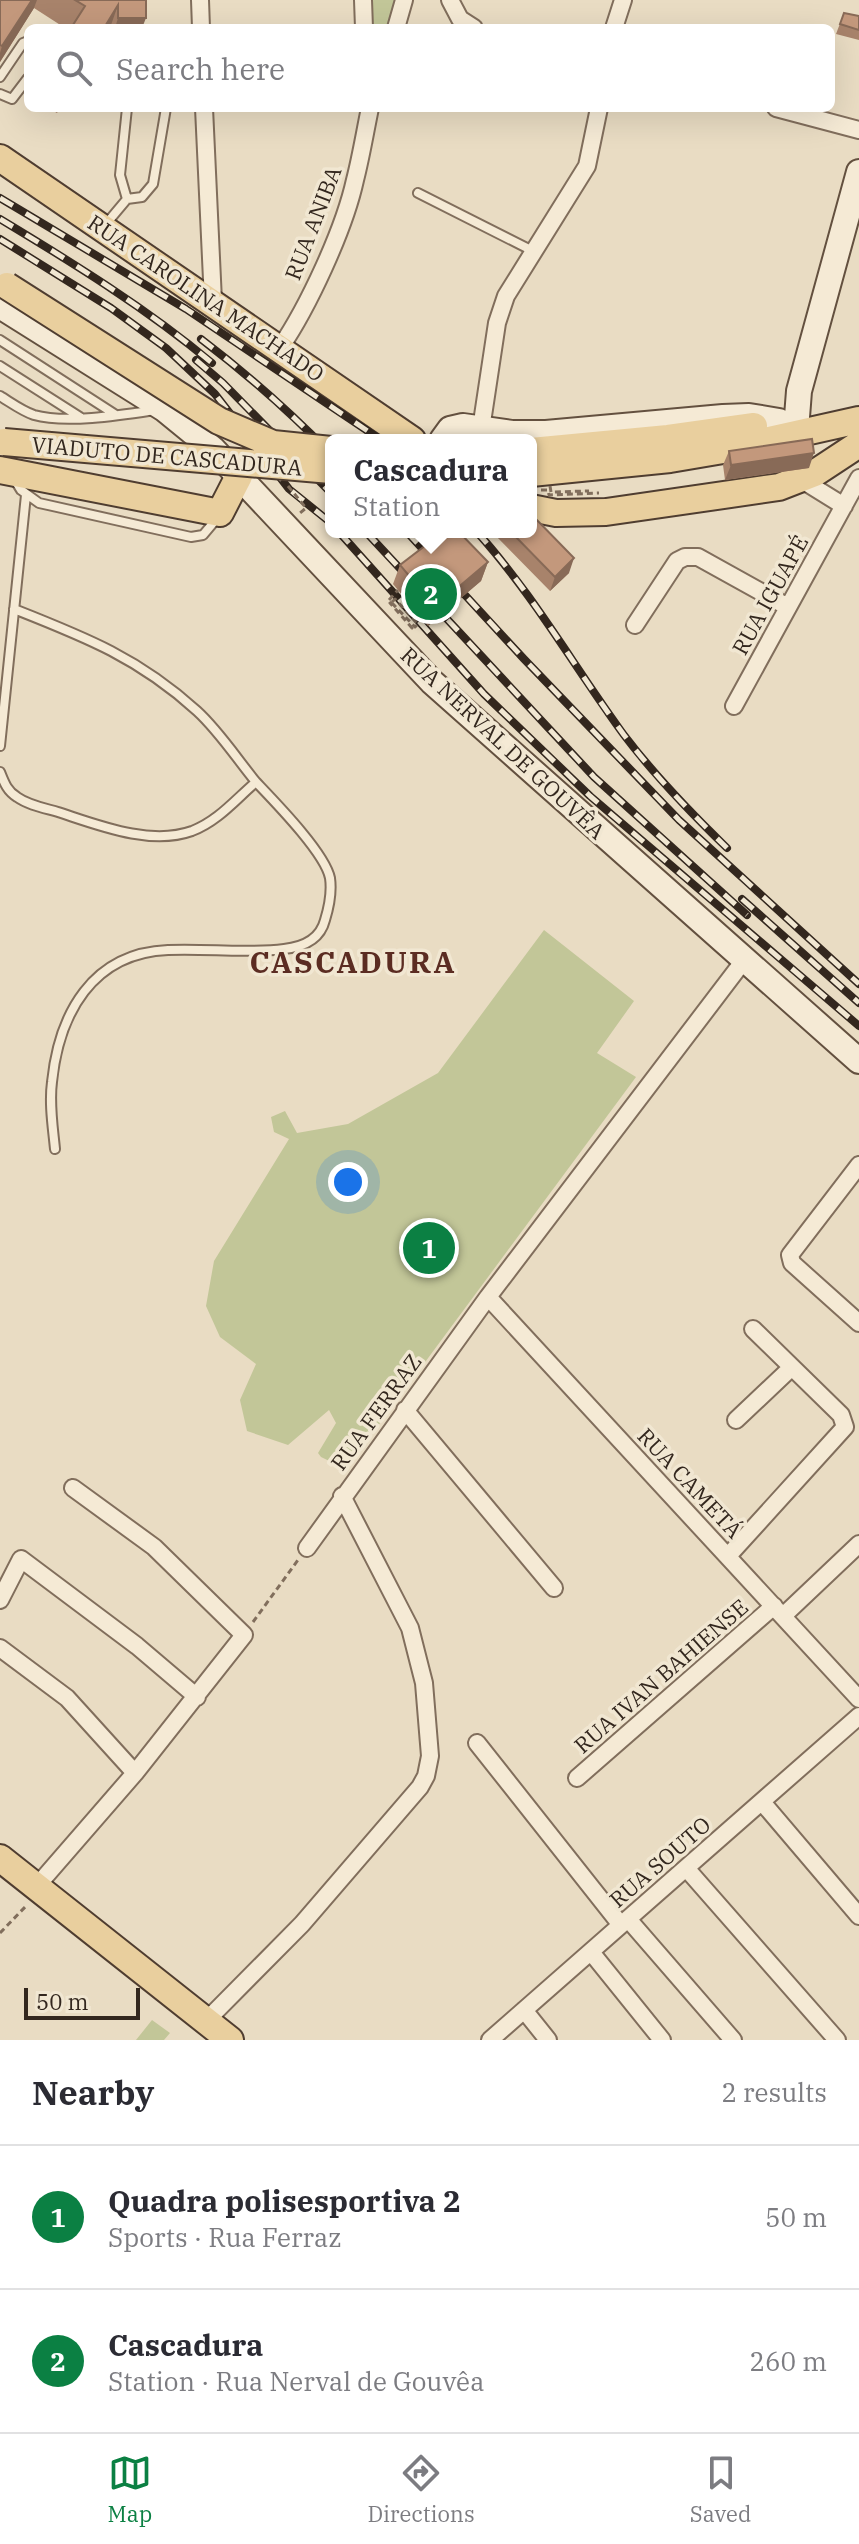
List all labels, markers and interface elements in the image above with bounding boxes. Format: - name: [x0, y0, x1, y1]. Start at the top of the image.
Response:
- search box: [24, 24, 835, 112]
- icon: search: [52, 46, 96, 90]
- text: Search here: [116, 49, 285, 88]
- street label: RUA ANIBA: [278, 162, 347, 284]
- street label: RUA CAROLINA MACHADO: [82, 207, 330, 388]
- street label: VIADUTO DE CASCADURA: [30, 429, 304, 482]
- popup: [325, 434, 537, 538]
- text: Cascadura: [353, 450, 509, 489]
- text: Station: [353, 489, 440, 523]
- street label: RUA IGUAPÉ: [725, 530, 814, 660]
- pin: 2: [405, 564, 457, 624]
- street label: RUA NERVAL DE GOUVÊA: [395, 640, 612, 845]
- district label: CASCADURA: [250, 942, 456, 981]
- your location: [328, 1162, 368, 1202]
- pin: 1: [403, 1218, 455, 1278]
- street label: RUA FERRAZ: [324, 1348, 428, 1476]
- street label: RUA CAMETÁ: [632, 1421, 749, 1544]
- street label: RUA IVAN BAHIENSE: [568, 1592, 754, 1759]
- street label: RUA SOUTO: [603, 1810, 716, 1914]
- scale bar: [24, 1984, 140, 2020]
- text: 50 m: [36, 1987, 88, 2016]
- text: Nearby: [32, 2070, 154, 2114]
- text: 2 results: [721, 2075, 827, 2109]
- text: Quadra polisesportiva 2: [108, 2181, 461, 2220]
- text: 1: [50, 2200, 66, 2234]
- text: 50 m: [765, 2200, 827, 2234]
- text: Sports · Rua Ferraz: [108, 2220, 341, 2254]
- text: Cascadura: [108, 2325, 263, 2364]
- text: 2: [50, 2344, 66, 2378]
- text: 260 m: [749, 2344, 827, 2378]
- text: Station · Rua Nerval de Gouvêa: [108, 2364, 484, 2398]
- tab: Map: [108, 2451, 152, 2528]
- tab: Directions: [367, 2451, 475, 2528]
- tab: Saved: [690, 2451, 751, 2528]

